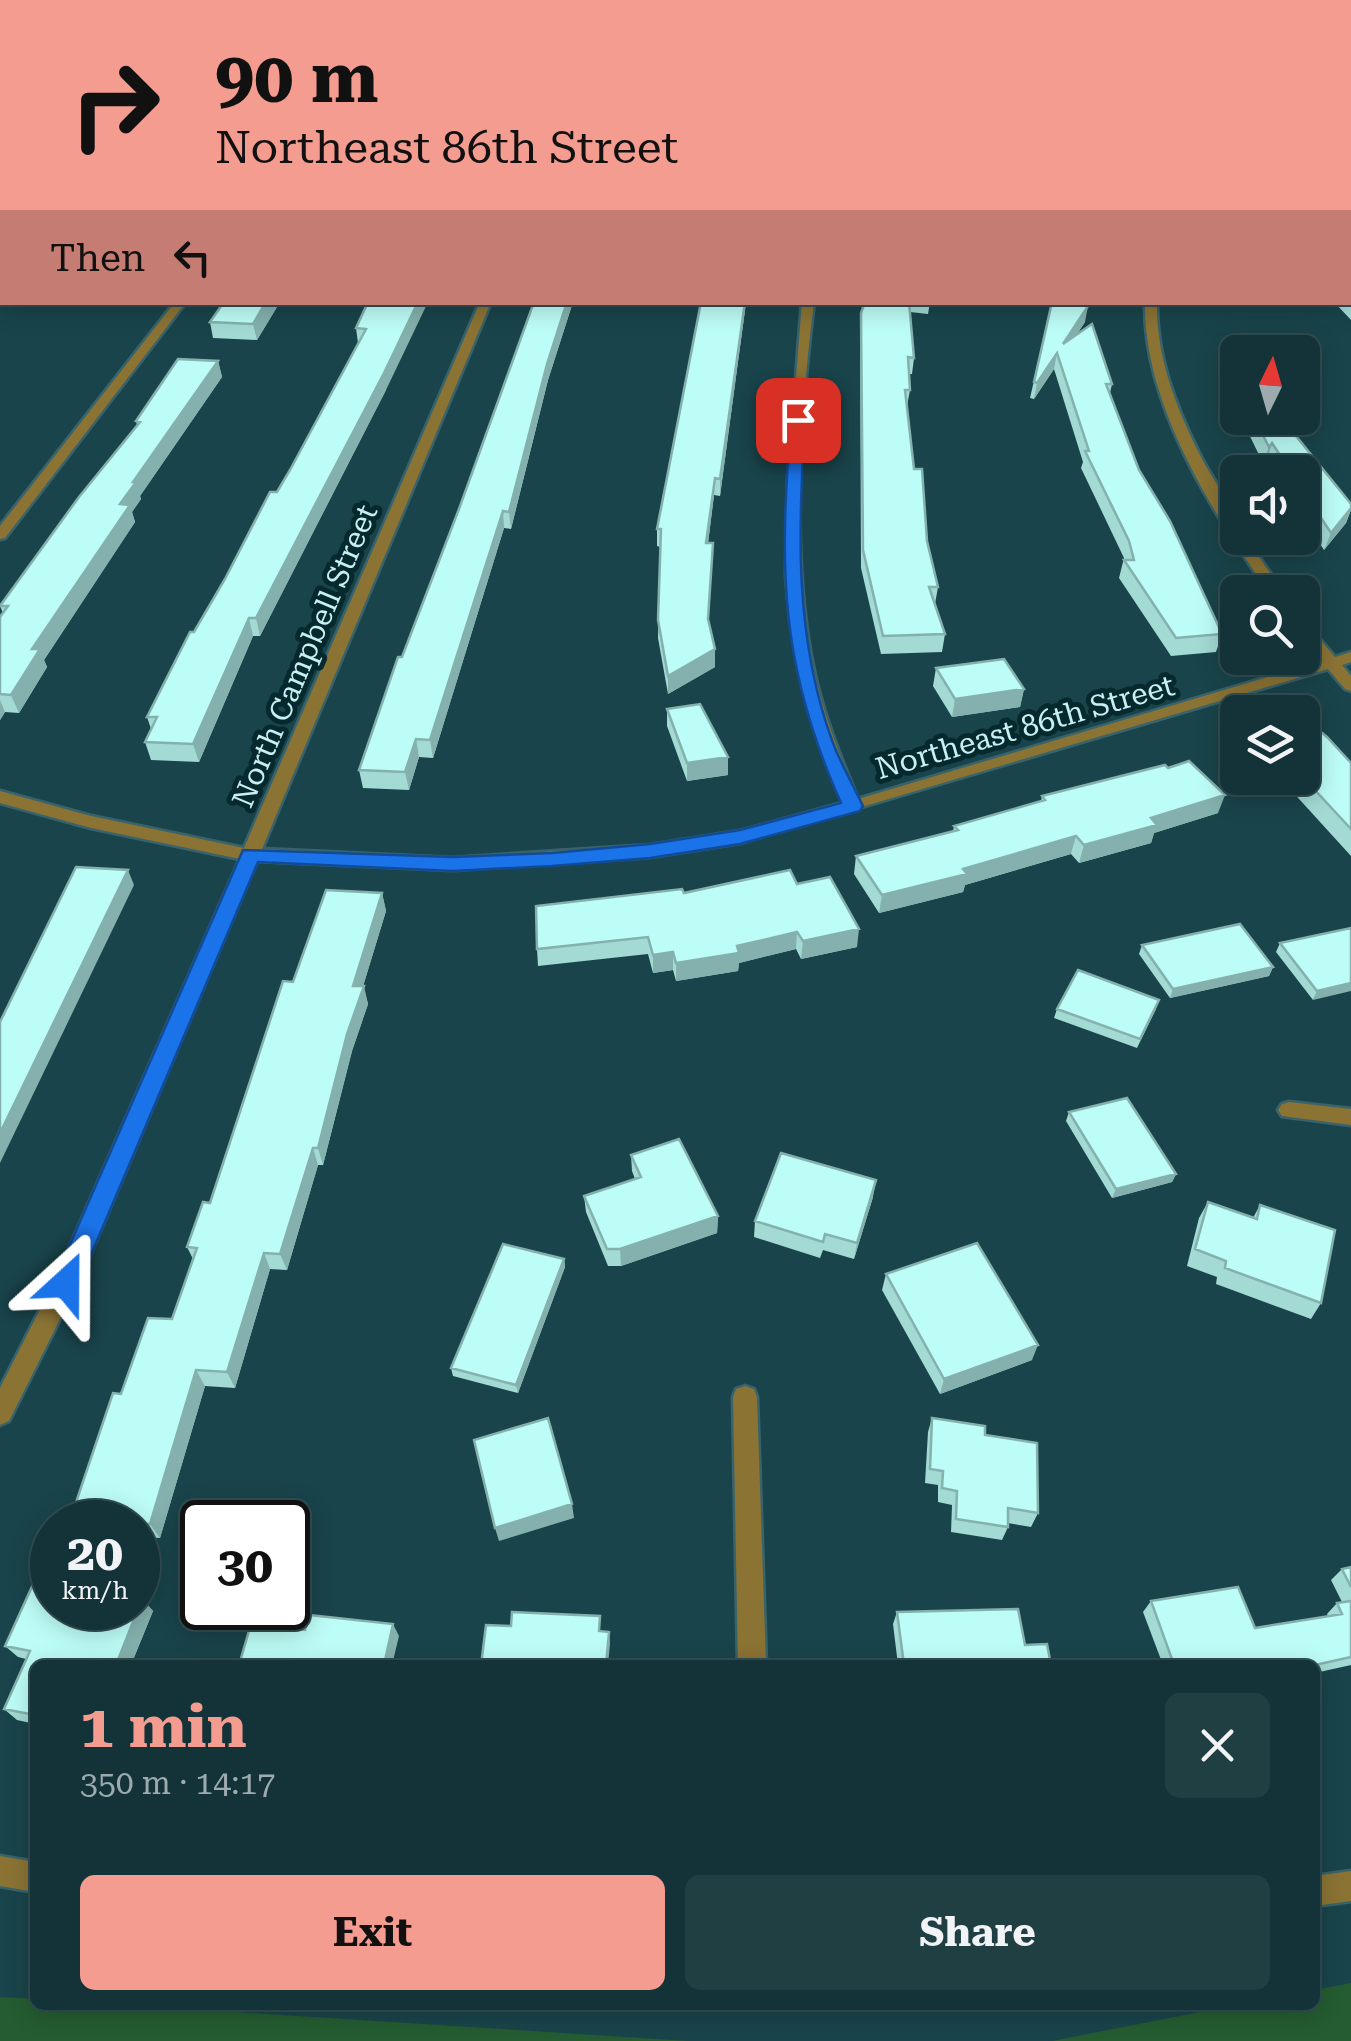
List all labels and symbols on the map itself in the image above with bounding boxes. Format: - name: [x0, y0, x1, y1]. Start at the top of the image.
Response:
- north arrow: [1220, 335, 1320, 435]
- pin: [756, 378, 841, 463]
- street label: North Campbell Street: [225, 499, 384, 812]
- street label: Northeast 86th Street: [872, 667, 1178, 786]
- position arrow: [14, 1231, 118, 1335]
- speed limit sign: 30: [180, 1500, 310, 1630]

